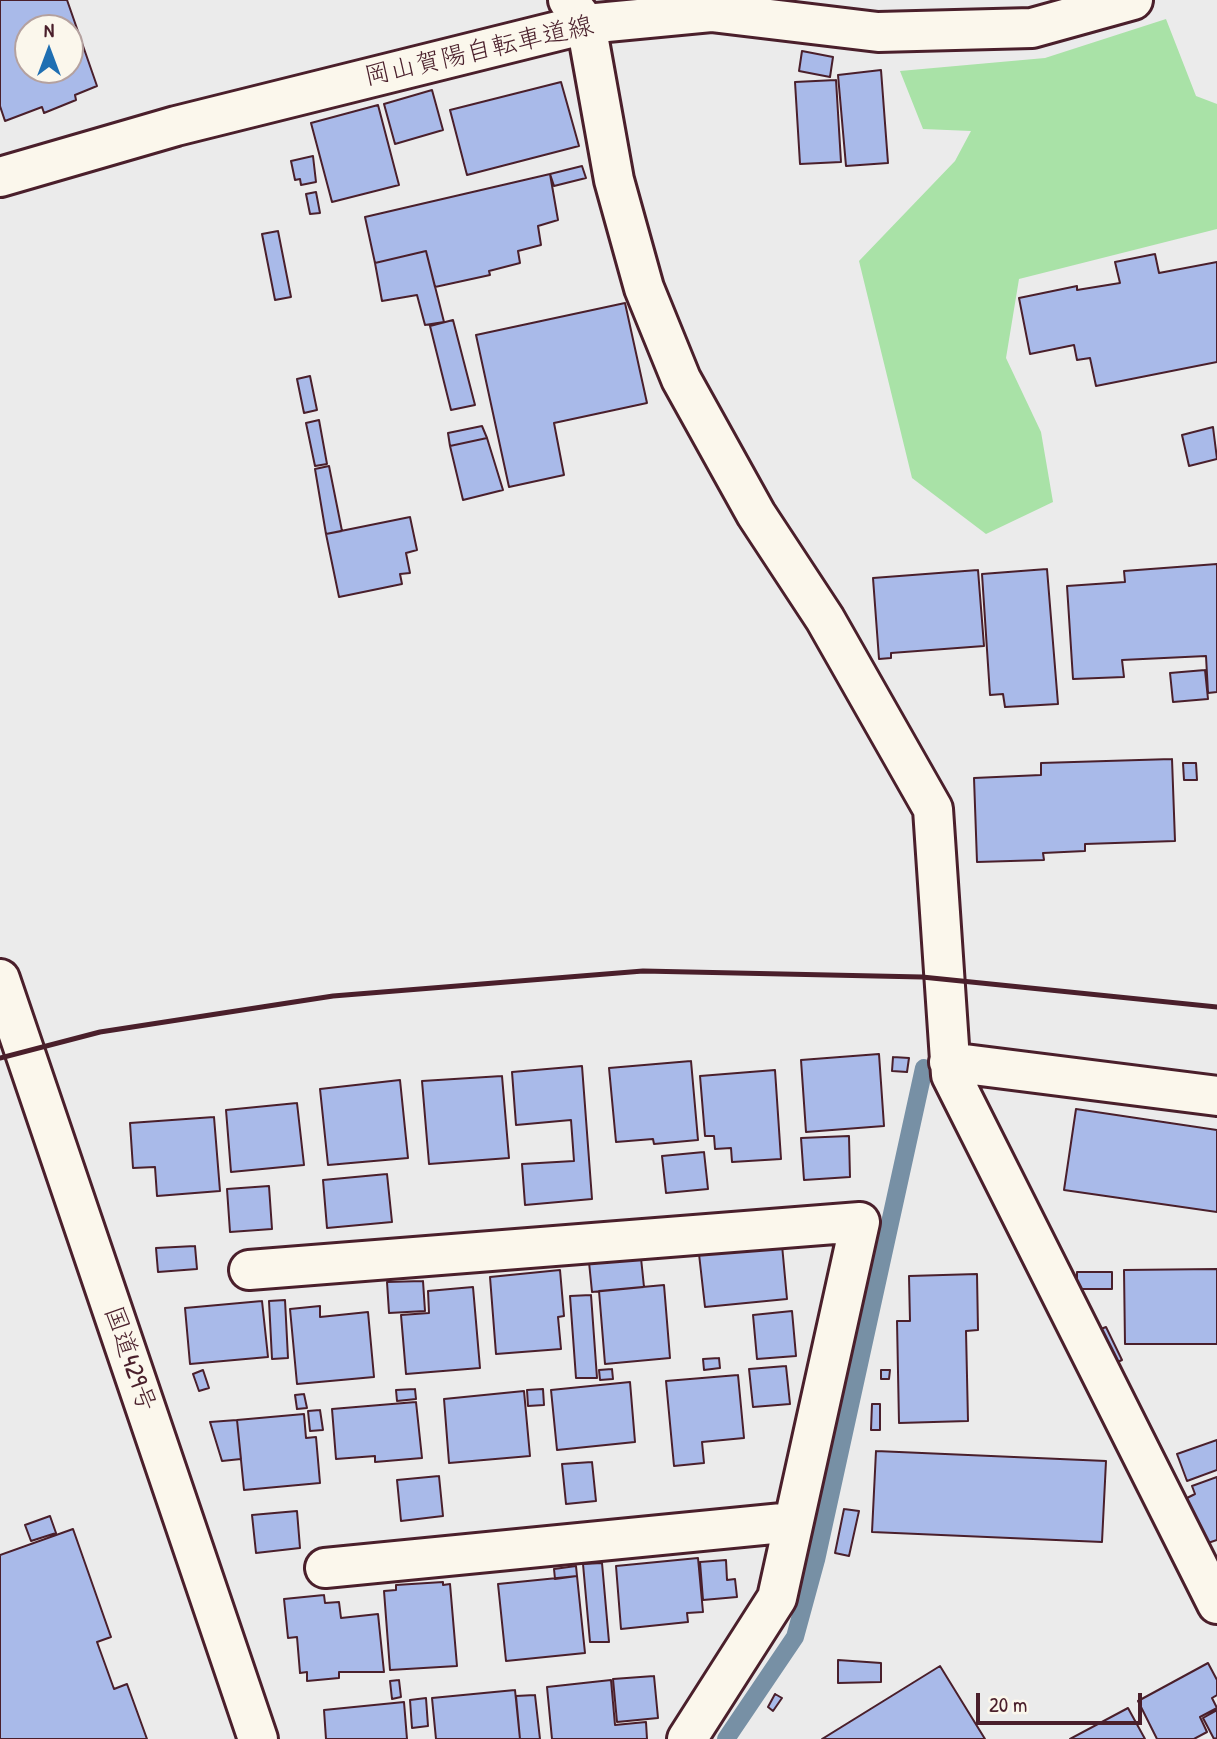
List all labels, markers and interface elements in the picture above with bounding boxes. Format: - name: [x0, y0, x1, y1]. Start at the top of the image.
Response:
- street label: 岡山賀陽自転車道線: [361, 10, 597, 94]
- north arrow: [14, 14, 84, 84]
- text: N: [44, 17, 54, 43]
- street label: 国道429号: [96, 1302, 162, 1416]
- scale bar: [979, 1680, 1145, 1724]
- text: 20 m: [989, 1690, 1027, 1719]

